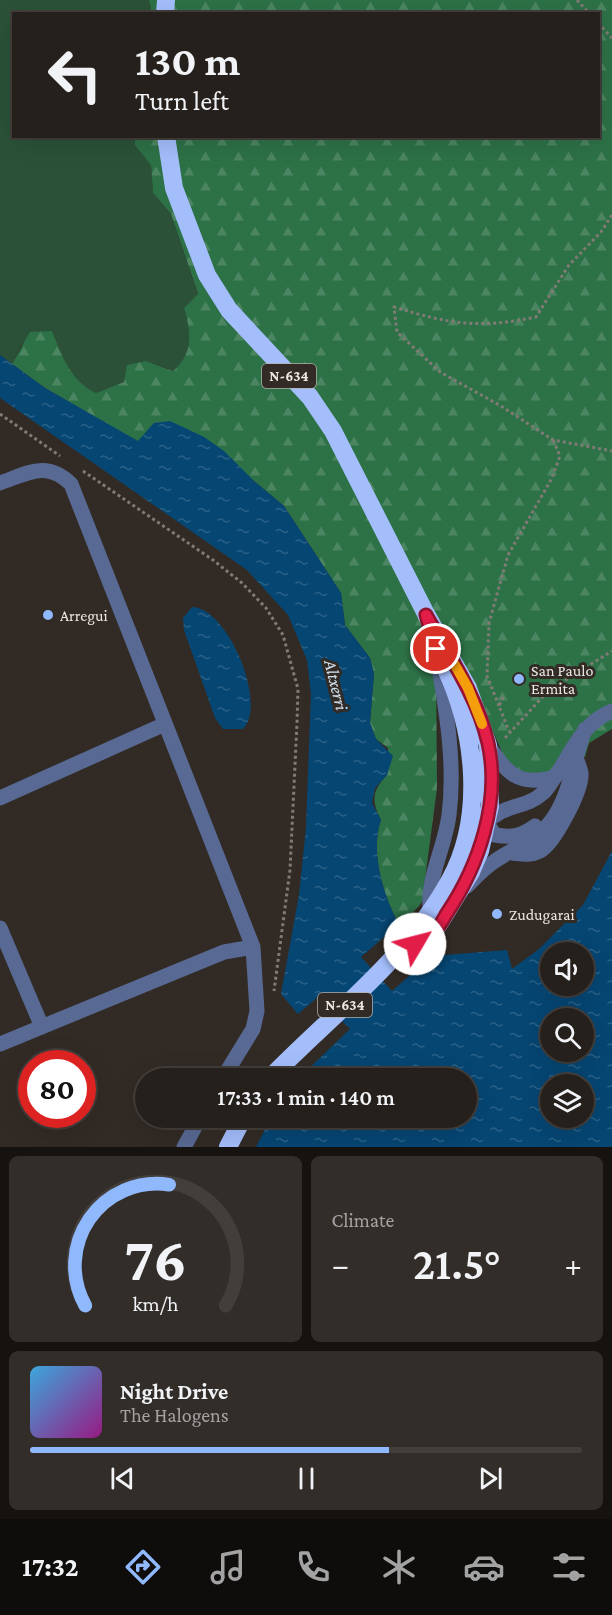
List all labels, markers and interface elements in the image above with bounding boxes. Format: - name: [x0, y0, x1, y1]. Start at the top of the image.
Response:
- icon: left: [36, 36, 114, 114]
- text: 130 m: [135, 37, 240, 84]
- text: Turn left: [135, 86, 229, 116]
- road number: N-634: [262, 364, 316, 388]
- place label: Arregui: [60, 607, 108, 625]
- marker: Arregui: [41, 608, 55, 622]
- pin: [410, 623, 461, 674]
- icon: arrive: [419, 632, 452, 665]
- water label: Altxerri: [320, 657, 352, 713]
- place label: San Paulo Ermita: [531, 662, 593, 697]
- marker: San Paulo Ermita: [512, 672, 526, 686]
- place label: Zudugarai: [509, 906, 575, 924]
- marker: Zudugarai: [490, 907, 504, 921]
- position arrow: [383, 912, 447, 976]
- map controls: [540, 942, 594, 1128]
- button: sound: [540, 942, 594, 996]
- road number: N-634: [318, 993, 372, 1017]
- button: search: [540, 1008, 594, 1062]
- speed limit sign: 80: [18, 1050, 96, 1128]
- button: layers: [540, 1074, 594, 1128]
- text: 17:33 · 1 min · 140 m: [217, 1085, 395, 1110]
- text: Climate: [332, 1209, 394, 1231]
- text: 76: [124, 1224, 187, 1293]
- text: 21.5°: [413, 1239, 501, 1289]
- text: −: [332, 1246, 349, 1283]
- text: +: [565, 1246, 582, 1283]
- text: km/h: [132, 1292, 179, 1316]
- text: Night Drive: [120, 1379, 228, 1404]
- text: The Halogens: [120, 1404, 229, 1426]
- icon: previous: [106, 1462, 139, 1495]
- icon: pause: [290, 1462, 323, 1495]
- icon: next: [474, 1462, 507, 1495]
- icon: directions: [122, 1546, 164, 1588]
- icon: music: [207, 1546, 249, 1588]
- icon: phone: [292, 1546, 334, 1588]
- icon: climate: [378, 1546, 420, 1588]
- icon: car: [463, 1546, 505, 1588]
- icon: filters: [548, 1546, 590, 1588]
- text: 17:32: [22, 1552, 79, 1582]

